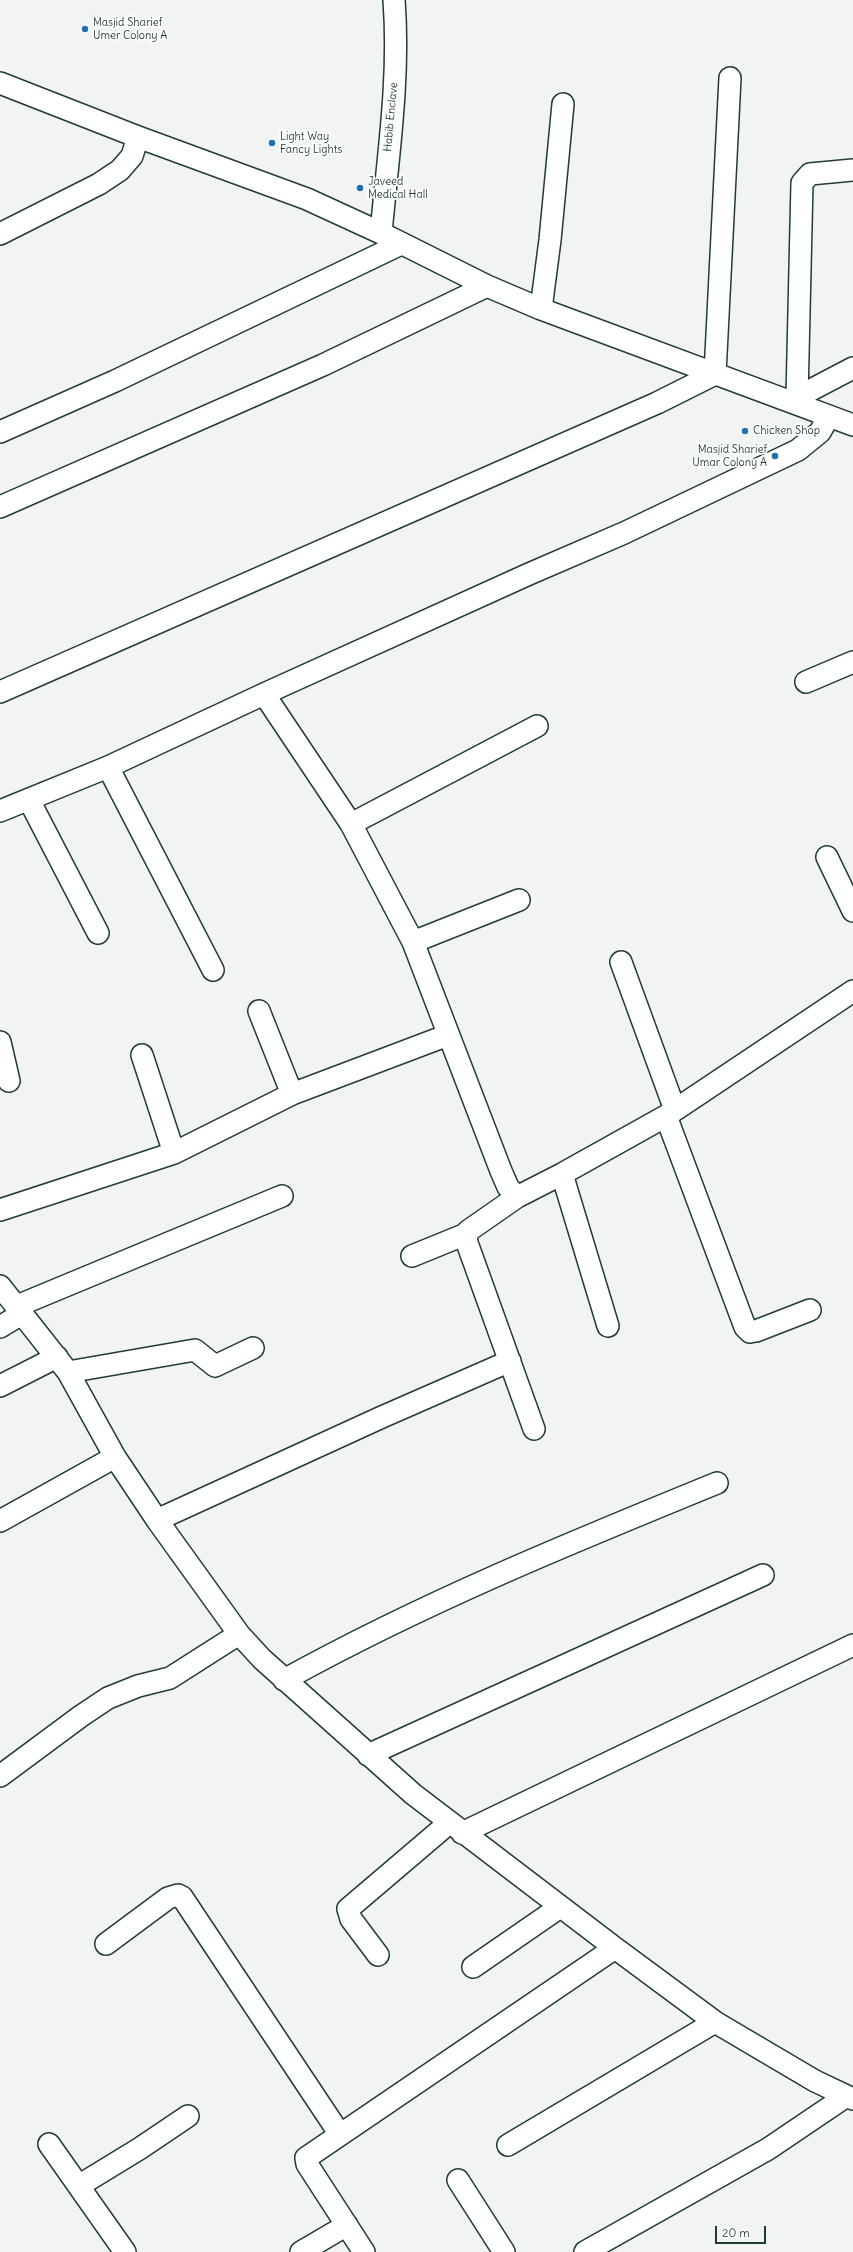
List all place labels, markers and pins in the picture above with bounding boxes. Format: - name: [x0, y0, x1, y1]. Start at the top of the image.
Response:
- place label: Masjid Sharief Umer Colony A: [93, 16, 167, 42]
- marker: Masjid Sharief Umer Colony A: [80, 24, 90, 34]
- place label: Light Way Fancy Lights: [280, 130, 342, 156]
- marker: Light Way Fancy Lights: [267, 138, 277, 148]
- place label: Javeed Medical Hall: [368, 175, 428, 201]
- marker: Javeed Medical Hall: [355, 183, 365, 193]
- place label: Chicken Shop: [753, 424, 820, 438]
- marker: Chicken Shop: [740, 426, 750, 436]
- place label: Masjid Sharief Umar Colony A: [692, 443, 767, 469]
- marker: Masjid Sharief Umar Colony A: [770, 451, 780, 461]

